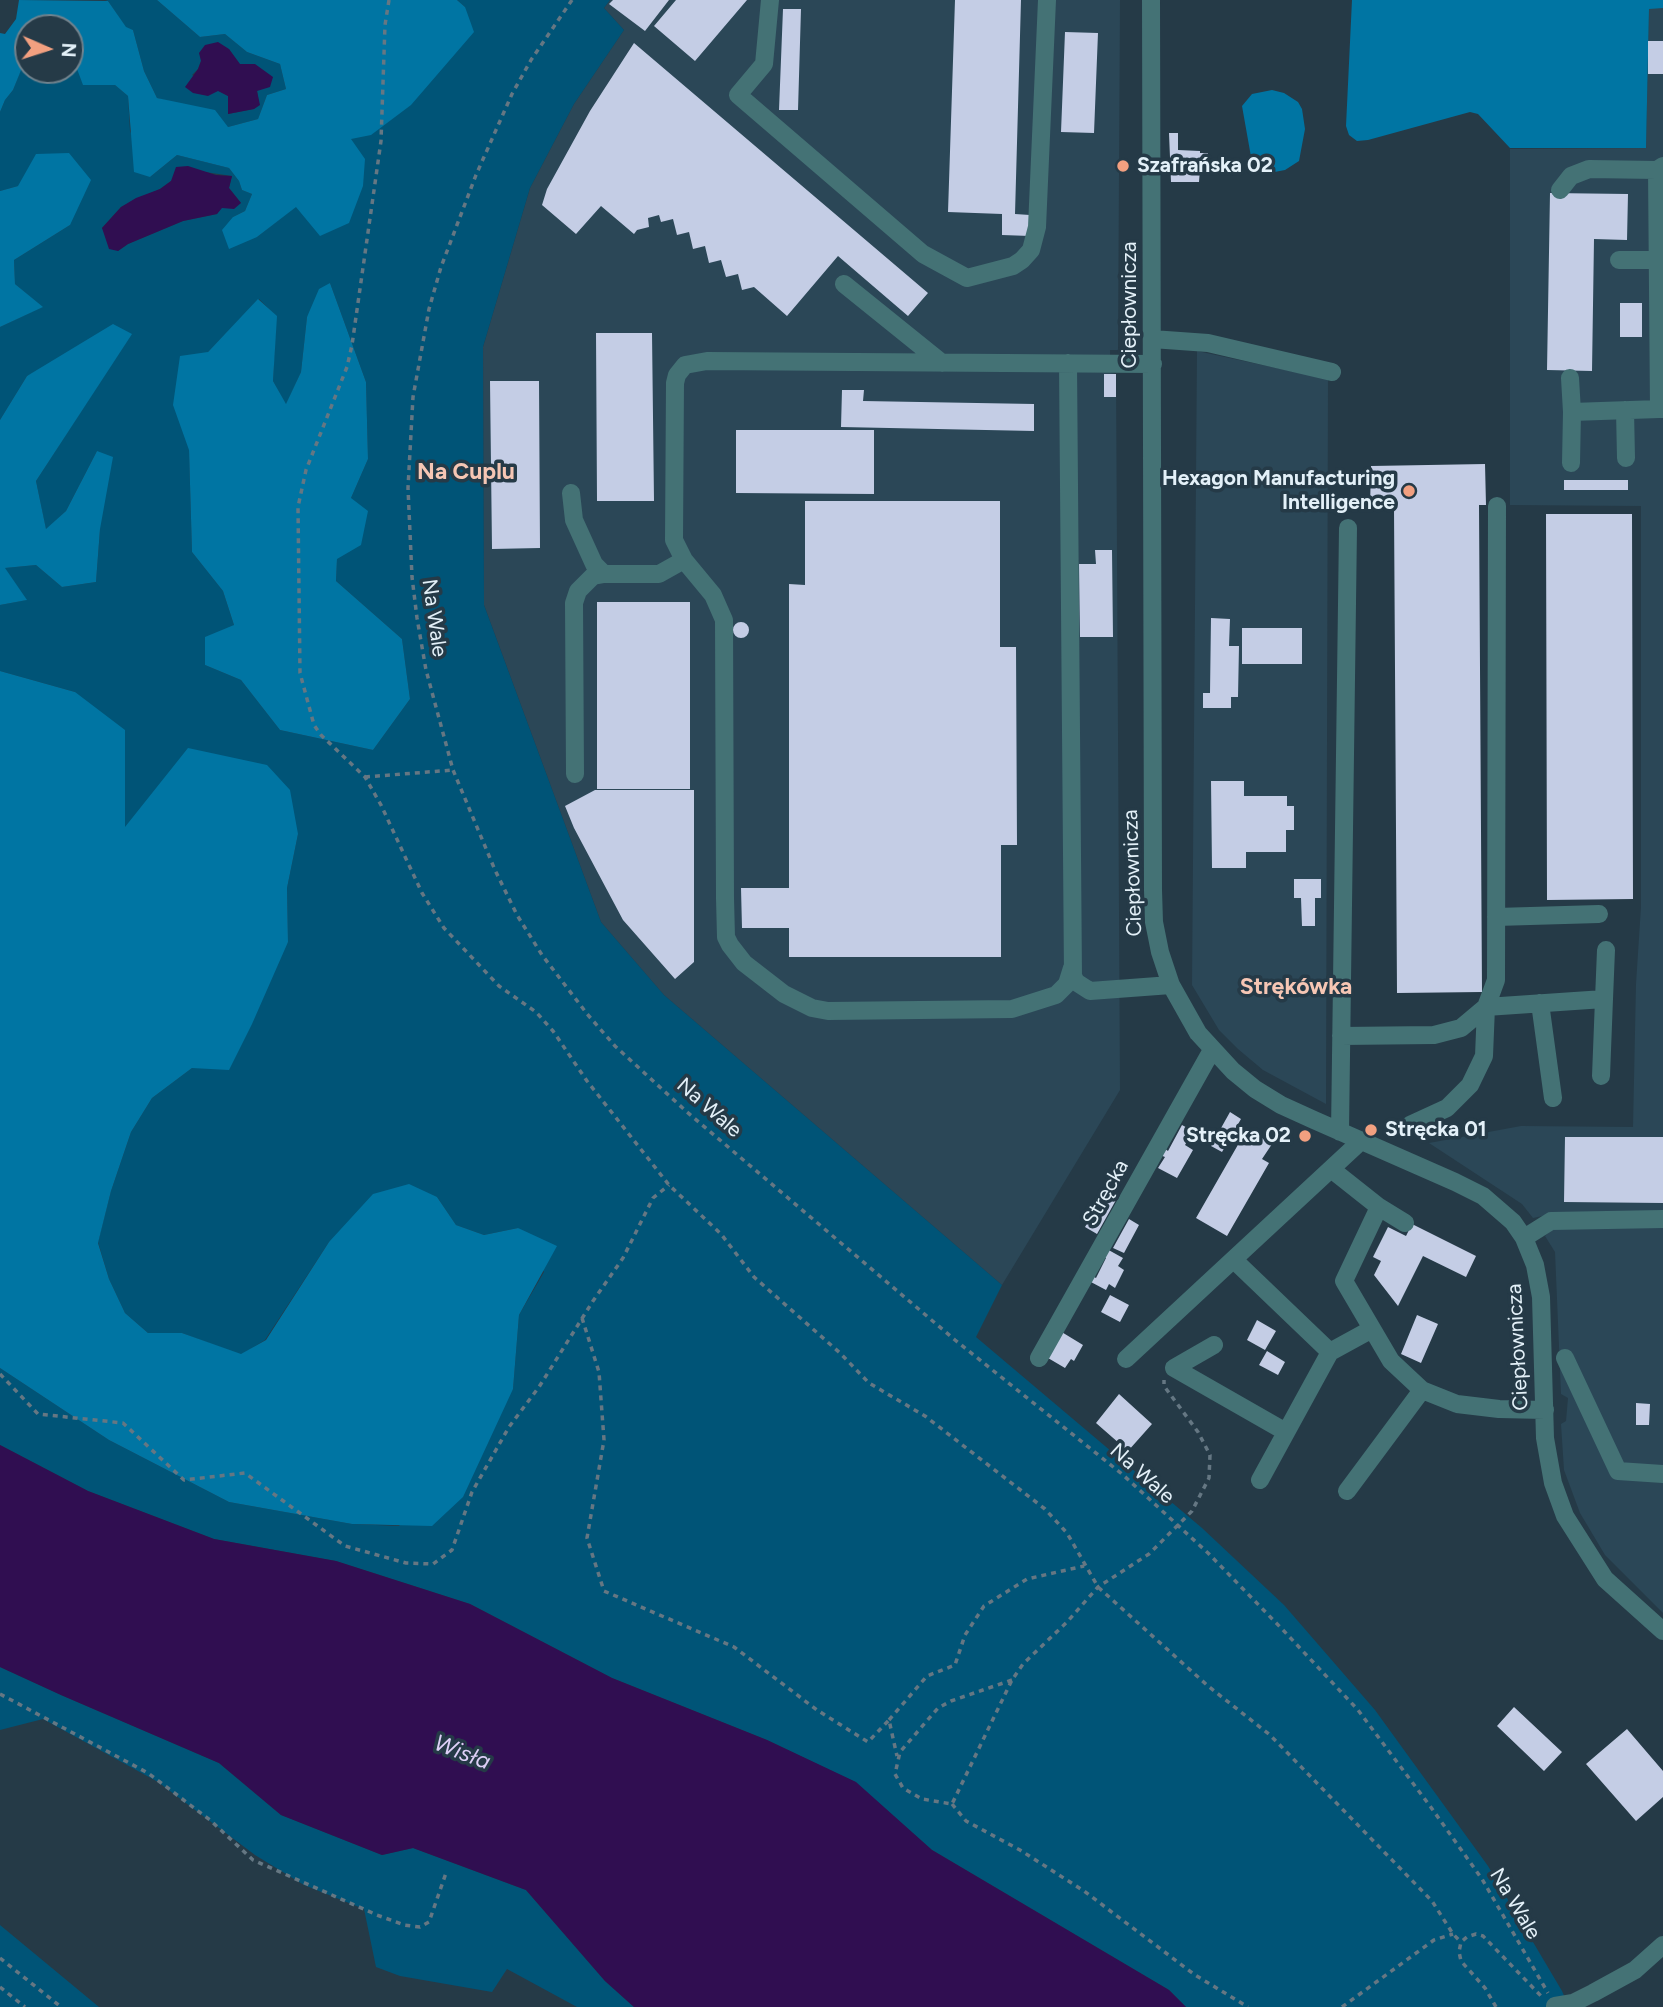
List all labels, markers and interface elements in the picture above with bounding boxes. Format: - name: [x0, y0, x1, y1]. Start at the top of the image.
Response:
- north arrow: [14, 14, 84, 84]
- text: N: [57, 42, 80, 58]
- place label: Szafrańska 02: [1137, 153, 1273, 179]
- marker: Szafrańska 02: [1115, 158, 1131, 174]
- street label: Ciepłownicza: [1117, 241, 1143, 369]
- district label: Na Cuplu: [417, 458, 515, 486]
- place label: Hexagon Manufacturing Intelligence: [1162, 466, 1395, 516]
- marker: Hexagon Manufacturing Intelligence: [1401, 483, 1417, 499]
- street label: Na Wale: [416, 578, 452, 658]
- street label: Ciepłownicza: [1118, 809, 1148, 937]
- district label: Strękówka: [1240, 973, 1352, 1001]
- street label: Na Wale: [671, 1073, 747, 1143]
- place label: Stręcka 01: [1385, 1117, 1487, 1143]
- marker: Stręcka 01: [1363, 1122, 1379, 1138]
- place label: Stręcka 02: [1186, 1123, 1291, 1149]
- marker: Stręcka 02: [1297, 1128, 1313, 1144]
- street label: Stręcka: [1078, 1156, 1134, 1230]
- street label: Ciepłownicza: [1502, 1283, 1534, 1411]
- street label: Na Wale: [1104, 1438, 1180, 1510]
- water label: Wisła: [430, 1730, 494, 1776]
- street label: Na Wale: [1484, 1864, 1546, 1944]

